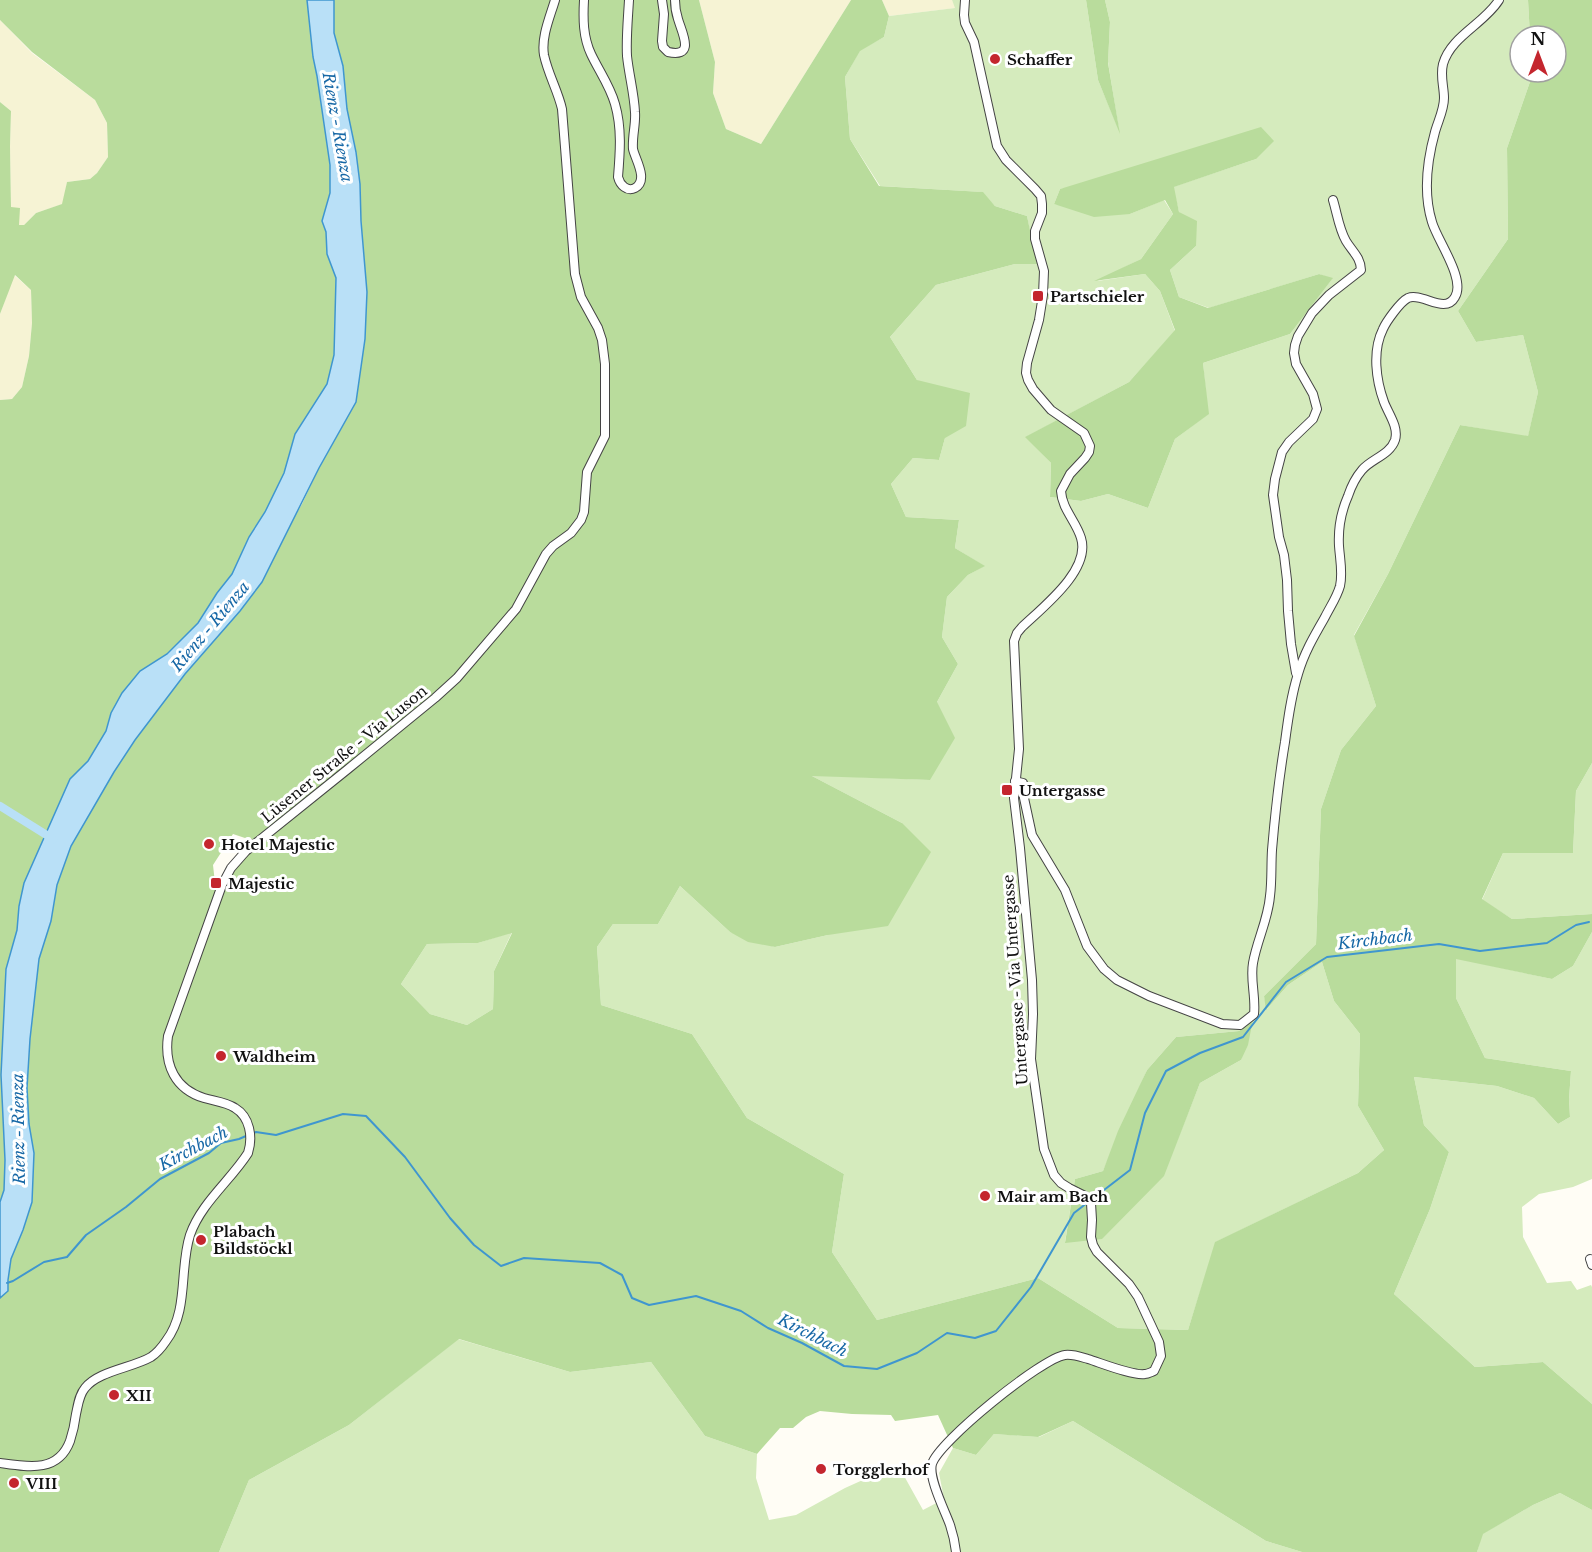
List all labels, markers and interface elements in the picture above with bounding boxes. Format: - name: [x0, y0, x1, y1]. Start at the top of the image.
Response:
- north arrow: [1508, 24, 1568, 84]
- text: N: [1530, 29, 1546, 49]
- place label: Schaffer: [1007, 50, 1073, 69]
- marker: Schaffer: [988, 52, 1002, 66]
- water label: Rienz - Rienza: [318, 69, 358, 184]
- place label: Partschieler: [1050, 287, 1145, 306]
- marker: Partschieler: [1031, 289, 1045, 303]
- water label: Rienz - Rienza: [166, 577, 253, 676]
- street label: Lüsener Straße - Via Luson: [257, 681, 431, 827]
- place label: Untergasse: [1019, 781, 1105, 800]
- marker: Untergasse: [1000, 783, 1014, 797]
- place label: Hotel Majestic: [221, 835, 335, 854]
- marker: Hotel Majestic: [202, 837, 216, 851]
- place label: Majestic: [228, 874, 295, 893]
- street label: Untergasse - Via Untergasse: [998, 874, 1032, 1086]
- marker: Majestic: [209, 876, 223, 890]
- water label: Kirchbach: [1335, 924, 1414, 954]
- place label: Waldheim: [232, 1047, 316, 1066]
- marker: Waldheim: [214, 1049, 228, 1063]
- water label: Rienz - Rienza: [7, 1073, 29, 1186]
- water label: Kirchbach: [154, 1121, 231, 1175]
- place label: Mair am Bach: [997, 1187, 1109, 1206]
- marker: Mair am Bach: [978, 1189, 992, 1203]
- place label: Plabach Bildstöckl: [213, 1222, 293, 1258]
- marker: Plabach Bildstöckl: [194, 1233, 208, 1247]
- water label: Kirchbach: [774, 1309, 851, 1361]
- place label: XII: [125, 1386, 152, 1405]
- marker: XII: [107, 1388, 121, 1402]
- place label: Torgglerhof: [833, 1460, 931, 1479]
- marker: Torgglerhof: [814, 1462, 828, 1476]
- place label: VIII: [25, 1474, 57, 1493]
- marker: VIII: [7, 1476, 21, 1490]

